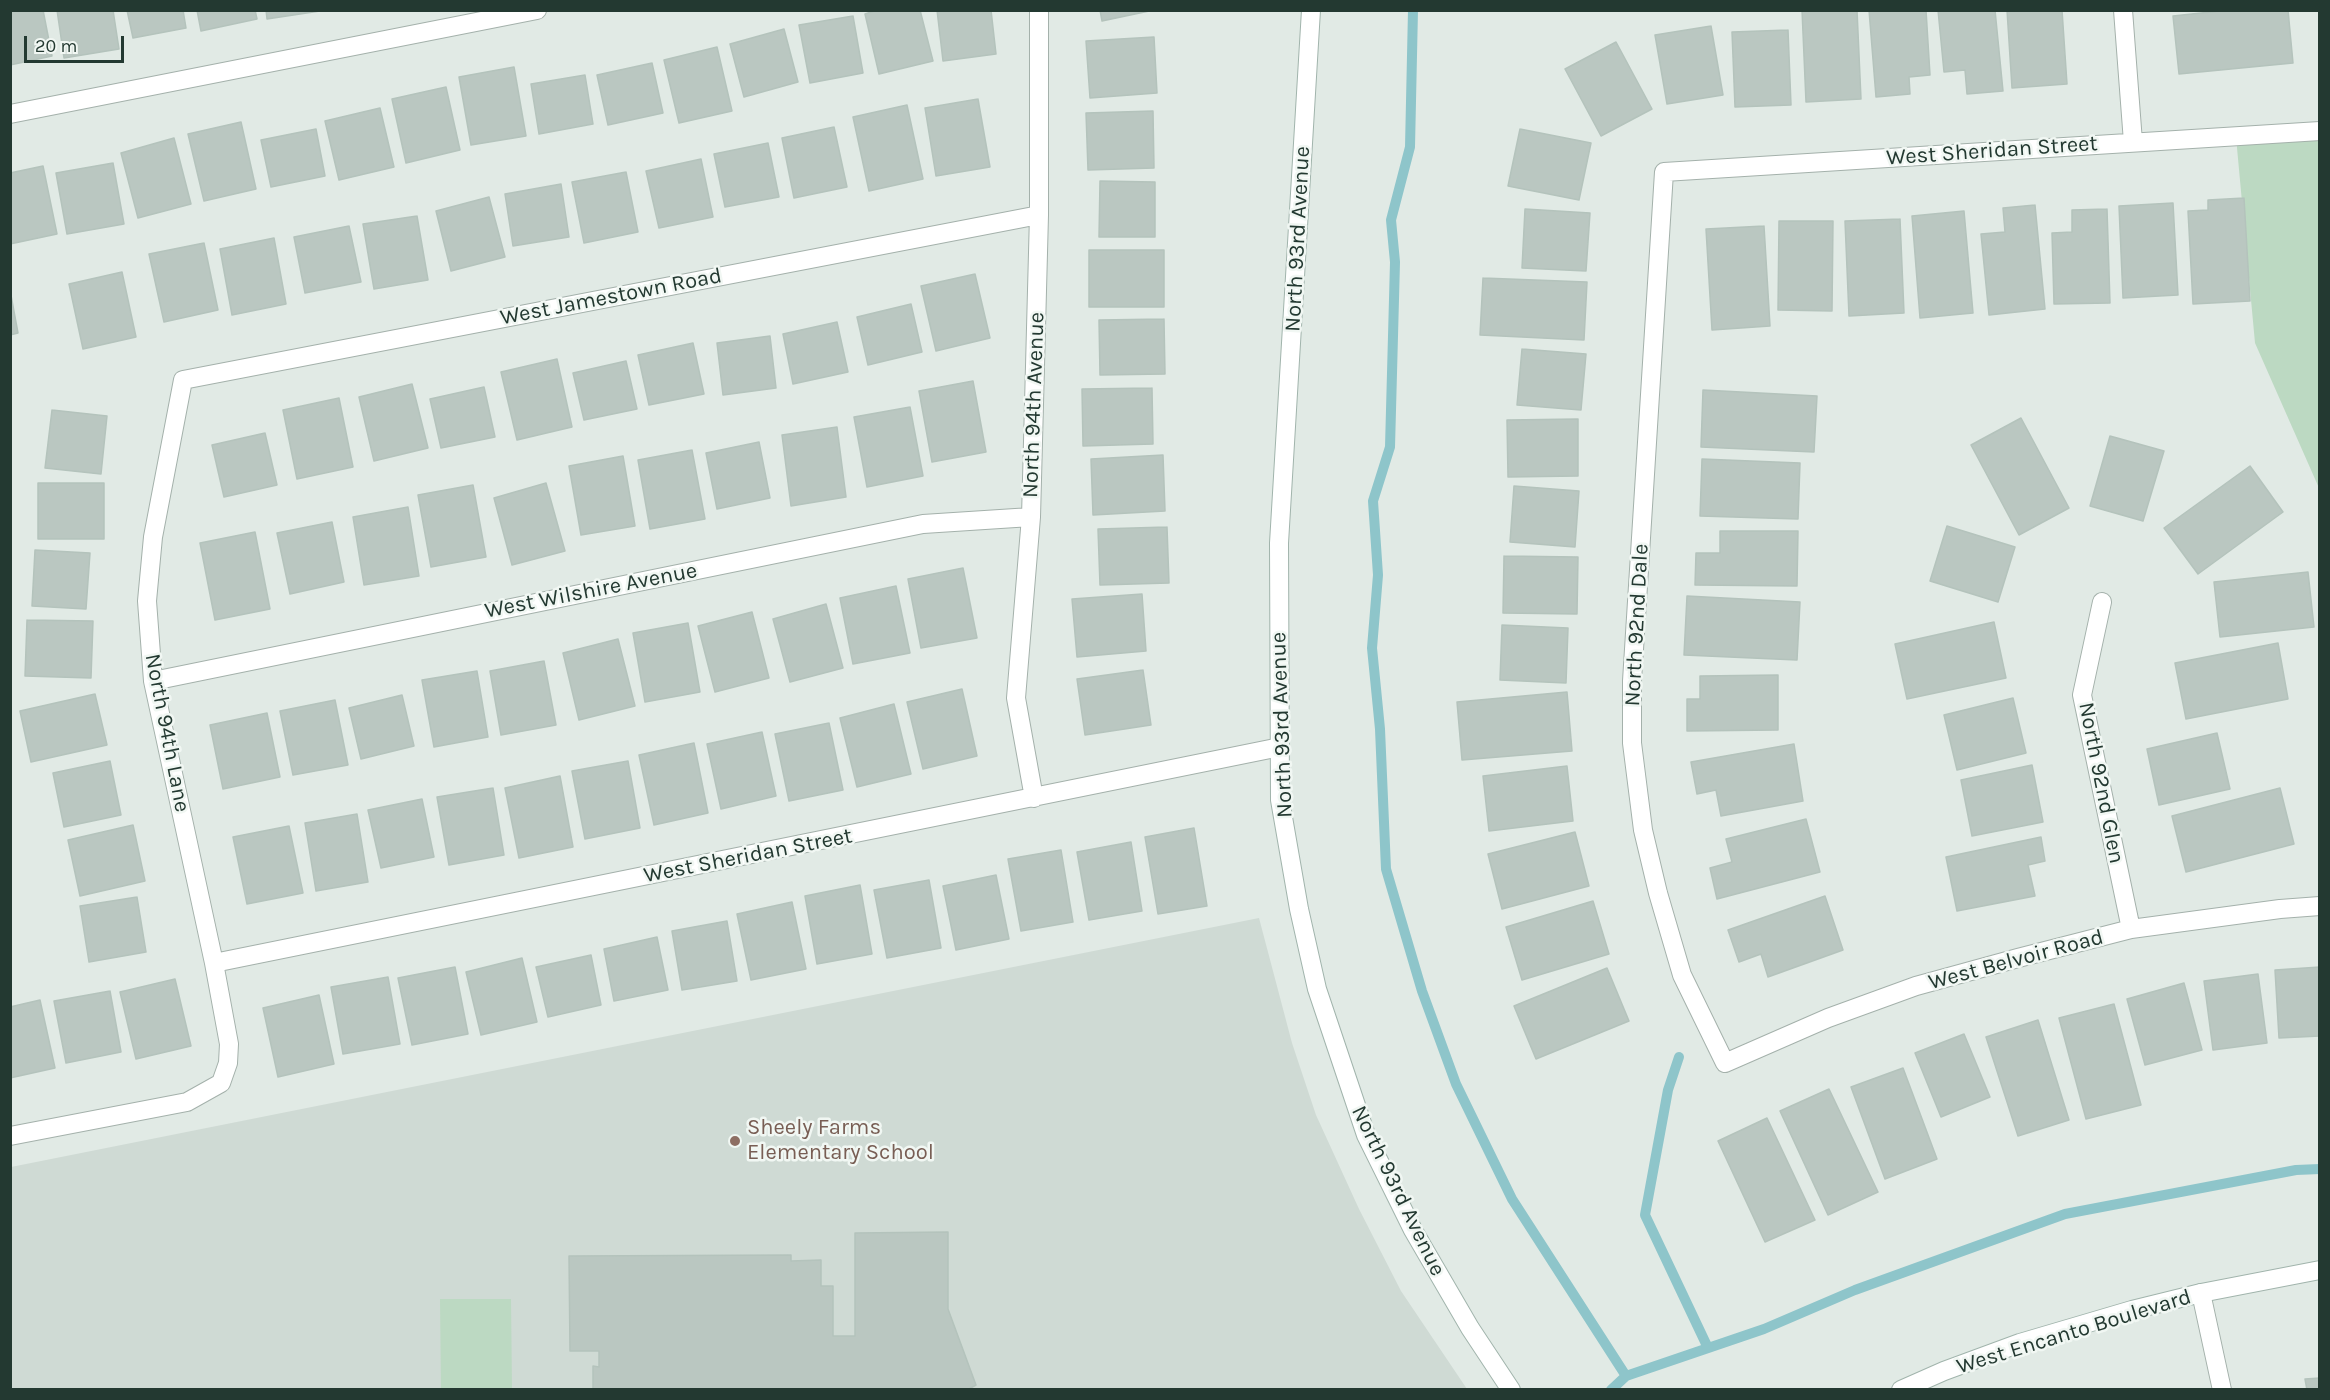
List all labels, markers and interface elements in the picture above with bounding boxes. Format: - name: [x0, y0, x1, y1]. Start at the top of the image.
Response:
- scale bar: [27, 24, 128, 62]
- text: 20 m: [35, 35, 77, 57]
- street label: West Sheridan Street: [1885, 130, 2099, 172]
- street label: North 93rd Avenue: [1280, 145, 1316, 333]
- street label: West Jamestown Road: [498, 263, 724, 331]
- street label: North 94th Avenue: [1018, 312, 1050, 498]
- street label: North 92nd Dale: [1620, 543, 1654, 707]
- street label: West Wilshire Avenue: [482, 557, 700, 625]
- street label: North 93rd Avenue: [1266, 632, 1298, 818]
- street label: North 94th Lane: [139, 652, 195, 814]
- street label: North 92nd Glen: [2072, 700, 2130, 866]
- street label: West Sheridan Street: [642, 823, 854, 889]
- street label: West Belvoir Road: [1926, 924, 2106, 996]
- street label: North 93rd Avenue: [1345, 1102, 1451, 1280]
- place label: Sheely Farms Elementary School: [747, 1115, 934, 1166]
- marker: Sheely Farms Elementary School: [728, 1134, 742, 1148]
- street label: West Encanto Boulevard: [1954, 1284, 2194, 1380]

